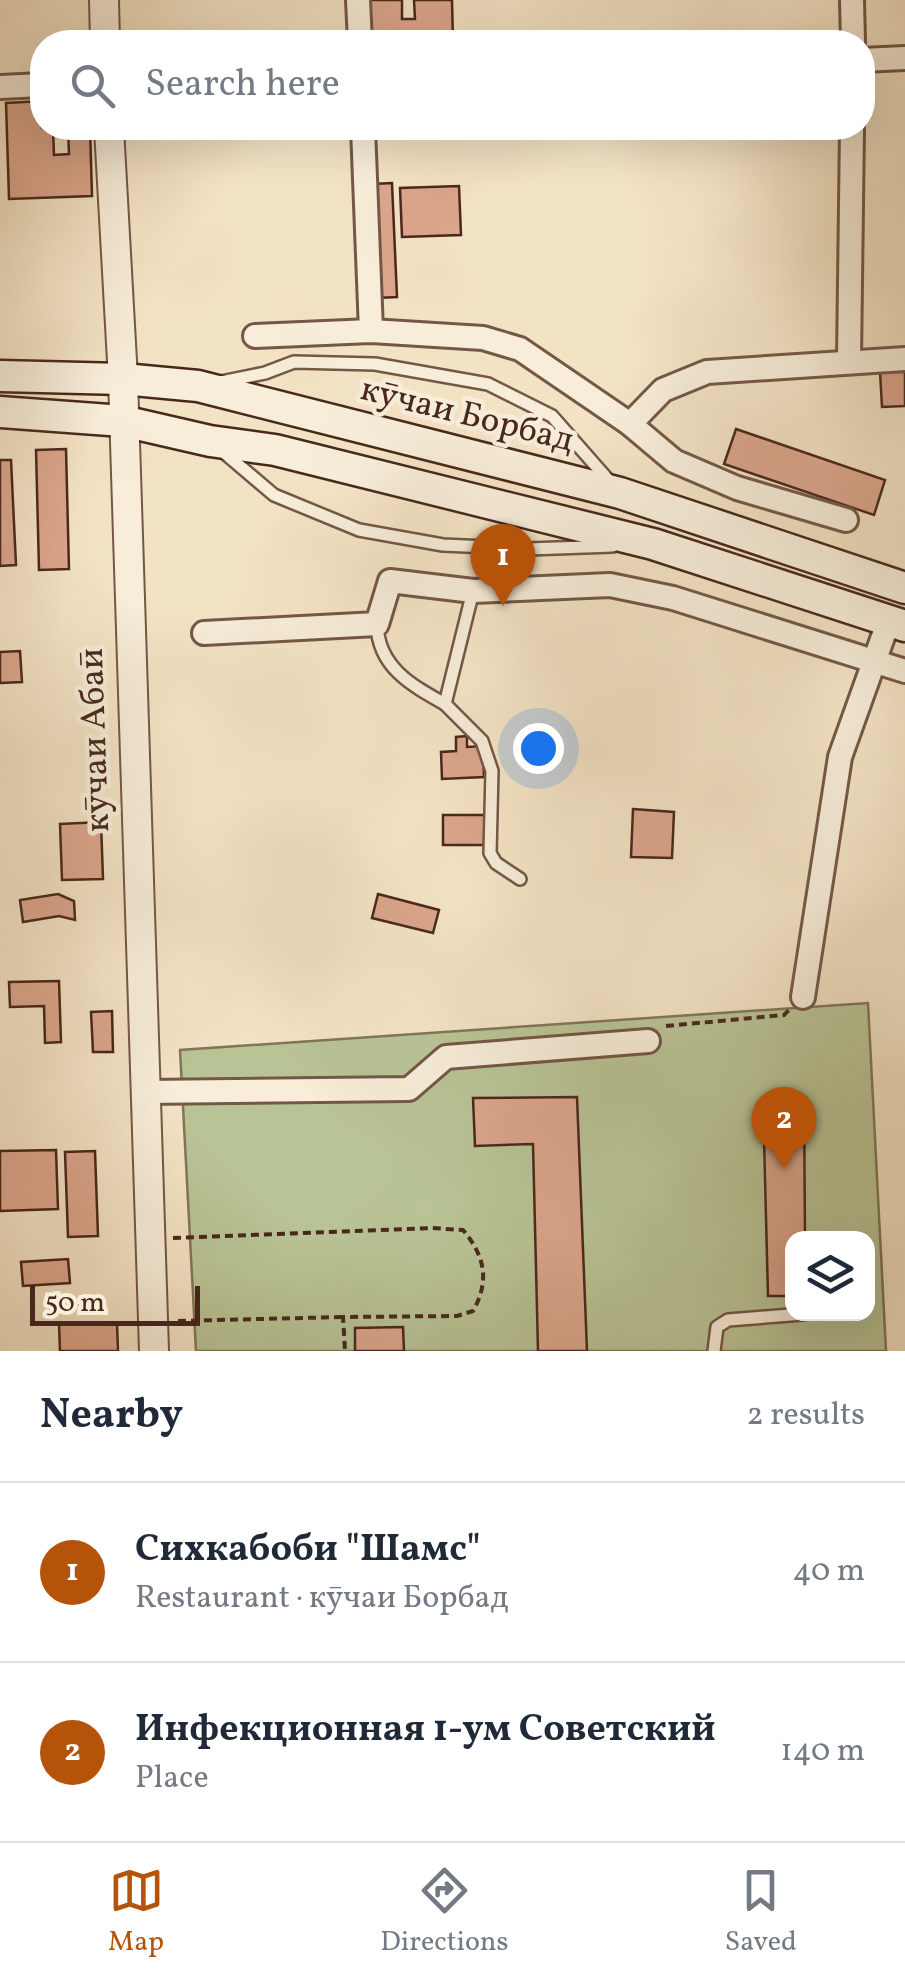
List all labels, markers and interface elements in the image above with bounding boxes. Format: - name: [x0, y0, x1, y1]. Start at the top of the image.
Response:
- search box: [30, 30, 875, 140]
- icon: search: [65, 58, 120, 113]
- text: Search here: [145, 59, 340, 112]
- street label: кӯчаи Борбад: [355, 366, 579, 466]
- pin: 1: [470, 524, 536, 606]
- street label: кӯчаи Абаӣ: [69, 647, 123, 833]
- your location: [513, 723, 564, 774]
- pin: 2: [752, 1086, 816, 1169]
- map controls: [785, 1231, 875, 1321]
- button: layers: [785, 1231, 875, 1321]
- scale bar: [30, 1281, 200, 1326]
- text: 50 m: [45, 1284, 105, 1323]
- text: Nearby: [40, 1387, 183, 1446]
- text: 2 results: [747, 1394, 865, 1438]
- text: Сихкабоби "Шамс": [135, 1524, 481, 1577]
- text: 1: [66, 1550, 79, 1594]
- text: 40 m: [793, 1550, 865, 1594]
- text: Restaurant · кӯчаи Борбад: [135, 1577, 509, 1621]
- text: Инфекционная 1-ум Советский: [135, 1704, 716, 1757]
- text: 2: [64, 1730, 81, 1774]
- text: 140 m: [780, 1730, 865, 1774]
- text: Place: [135, 1757, 209, 1801]
- tab: Map: [108, 1863, 164, 1962]
- tab: Directions: [380, 1863, 509, 1962]
- tab: Saved: [725, 1863, 797, 1962]

